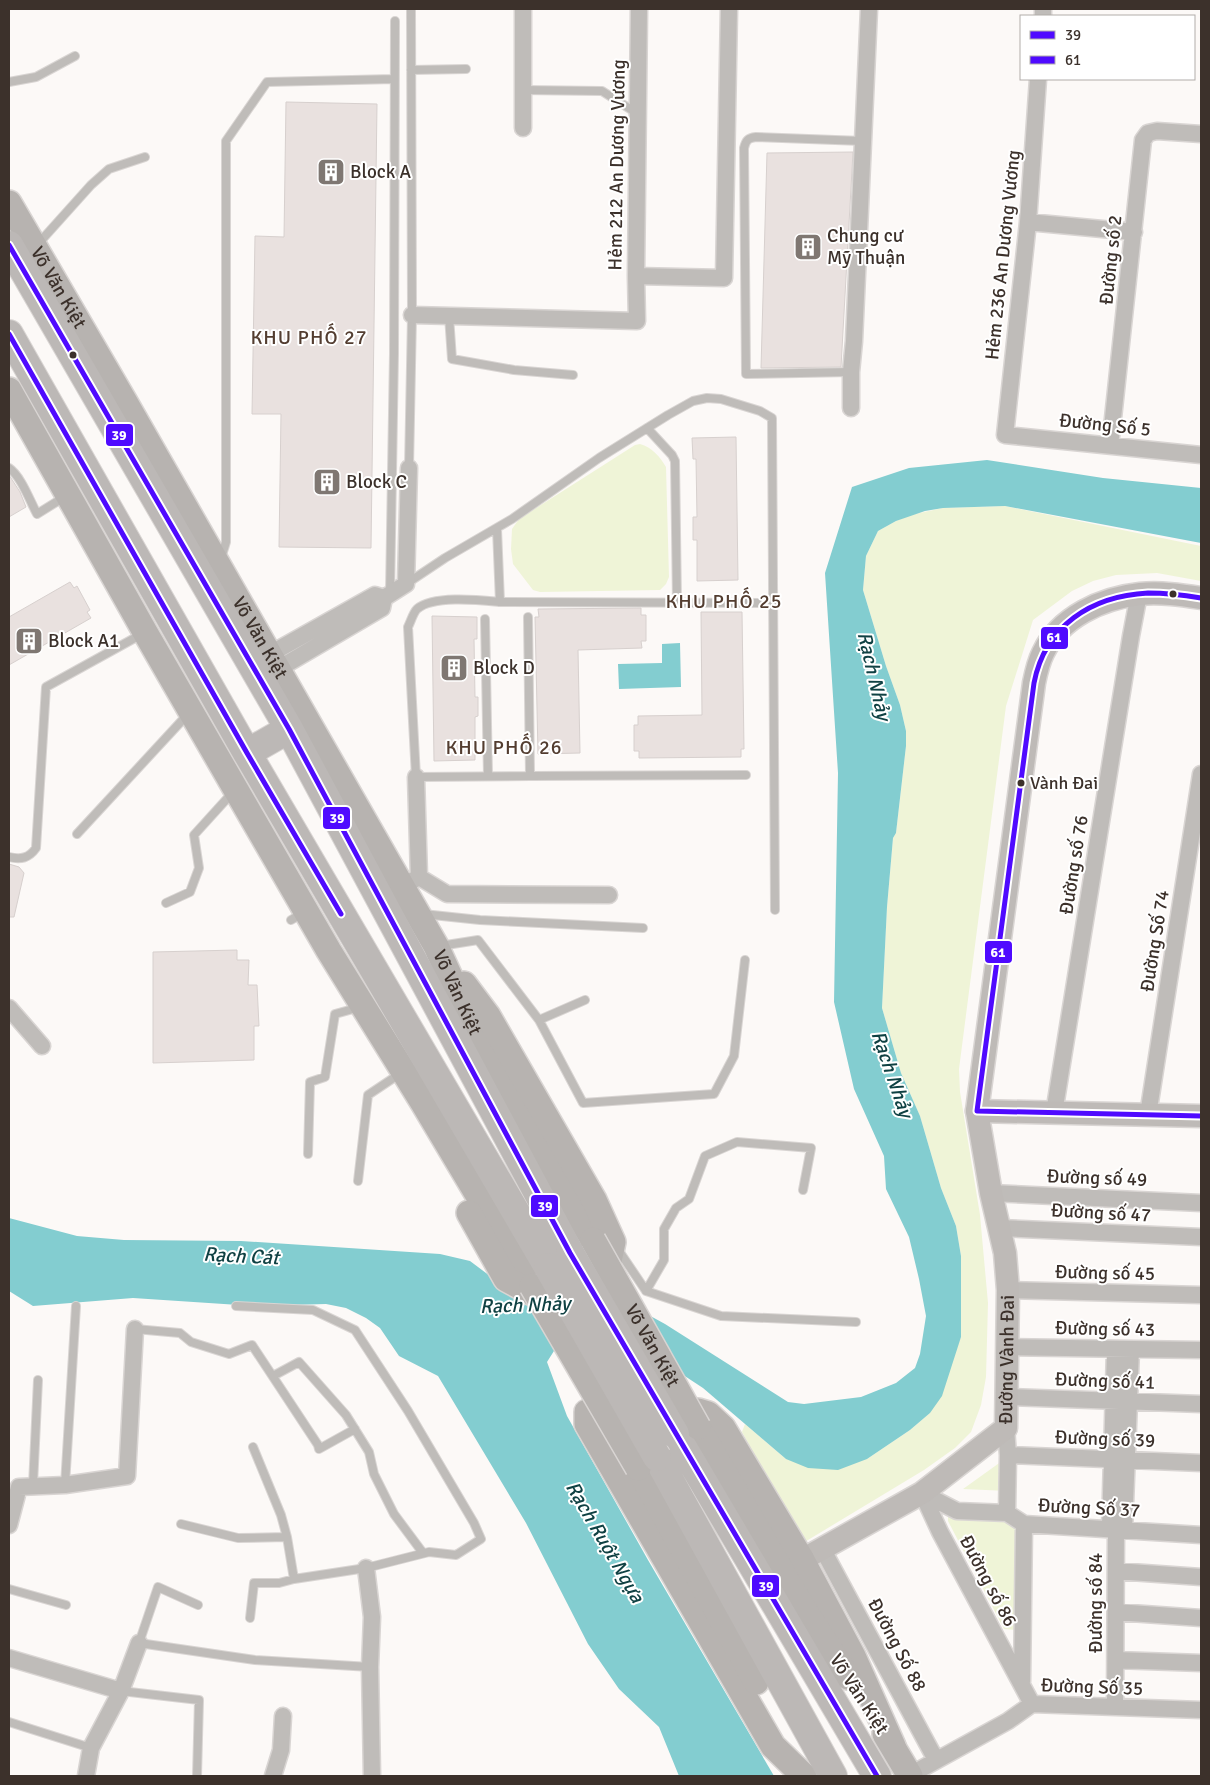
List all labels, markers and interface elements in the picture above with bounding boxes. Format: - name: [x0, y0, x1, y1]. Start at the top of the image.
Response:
- legend: [1020, 15, 1195, 80]
- text: 39: [1065, 26, 1081, 44]
- text: 61: [1065, 51, 1081, 69]
- street label: Hẻm 212 An Dương Vương: [603, 59, 631, 271]
- street label: Hẻm 236 An Dương Vương: [980, 149, 1026, 361]
- building icon: Block A: [316, 157, 346, 187]
- place label: Block A: [350, 160, 411, 184]
- street label: Đường số 2: [1094, 214, 1128, 306]
- place label: Chung cư Mỹ Thuận: [827, 224, 906, 270]
- building icon: Chung cư Mỹ Thuận: [793, 232, 823, 262]
- street label: Võ Văn Kiệt: [25, 242, 92, 333]
- district label: KHU PHỐ 27: [250, 323, 368, 350]
- unlabelled marker: [68, 350, 78, 360]
- street label: Đường Số 5: [1058, 408, 1152, 442]
- line badge: 39: [105, 423, 134, 447]
- text: 39: [111, 427, 127, 444]
- building icon: Block C: [312, 467, 342, 497]
- place label: Block C: [346, 470, 407, 494]
- district label: KHU PHỐ 25: [665, 587, 783, 614]
- unlabelled marker: [1168, 589, 1178, 599]
- street label: Võ Văn Kiệt: [227, 592, 293, 684]
- building icon: Block A1: [14, 626, 44, 656]
- line badge: 61: [1040, 626, 1069, 650]
- place label: Block A1: [48, 629, 119, 653]
- water label: Rạch Nhảy: [852, 629, 897, 725]
- text: 61: [1046, 629, 1062, 646]
- building icon: Block D: [439, 653, 469, 683]
- place label: Block D: [473, 656, 535, 680]
- district label: KHU PHỐ 26: [445, 733, 563, 760]
- place label: Vành Đai: [1030, 772, 1098, 794]
- marker: Vành Đai: [1016, 778, 1026, 788]
- line badge: 39: [322, 806, 351, 830]
- text: 39: [329, 810, 345, 827]
- street label: Đường số 76: [1054, 814, 1094, 916]
- street label: Đường Số 74: [1135, 888, 1175, 994]
- line badge: 61: [984, 940, 1013, 964]
- text: 61: [990, 944, 1006, 961]
- street label: Võ Văn Kiệt: [427, 946, 487, 1039]
- water label: Rạch Nhảy: [865, 1027, 919, 1123]
- street label: Đường số 49: [1046, 1164, 1148, 1192]
- line badge: 39: [530, 1194, 559, 1218]
- text: 39: [537, 1198, 553, 1215]
- street label: Đường số 47: [1050, 1198, 1152, 1228]
- water label: Rạch Cát: [203, 1242, 281, 1271]
- street label: Đường số 45: [1055, 1260, 1155, 1286]
- water label: Rạch Nhảy: [479, 1291, 573, 1319]
- street label: Đường Vành Đai: [994, 1295, 1020, 1425]
- street label: Võ Văn Kiệt: [619, 1300, 685, 1391]
- street label: Đường số 43: [1055, 1316, 1155, 1342]
- street label: Đường số 41: [1054, 1367, 1156, 1395]
- street label: Đường số 39: [1054, 1425, 1156, 1453]
- water label: Rạch Ruột Ngựa: [560, 1477, 650, 1608]
- street label: Đường Số 37: [1037, 1493, 1141, 1523]
- street label: Đường số 86: [954, 1531, 1022, 1631]
- street label: Đường số 84: [1084, 1553, 1108, 1653]
- line badge: 39: [751, 1574, 780, 1598]
- text: 39: [758, 1578, 774, 1595]
- street label: Đường Số 88: [862, 1594, 932, 1696]
- street label: Võ Văn Kiệt: [824, 1649, 894, 1739]
- street label: Đường Số 35: [1040, 1673, 1144, 1701]

